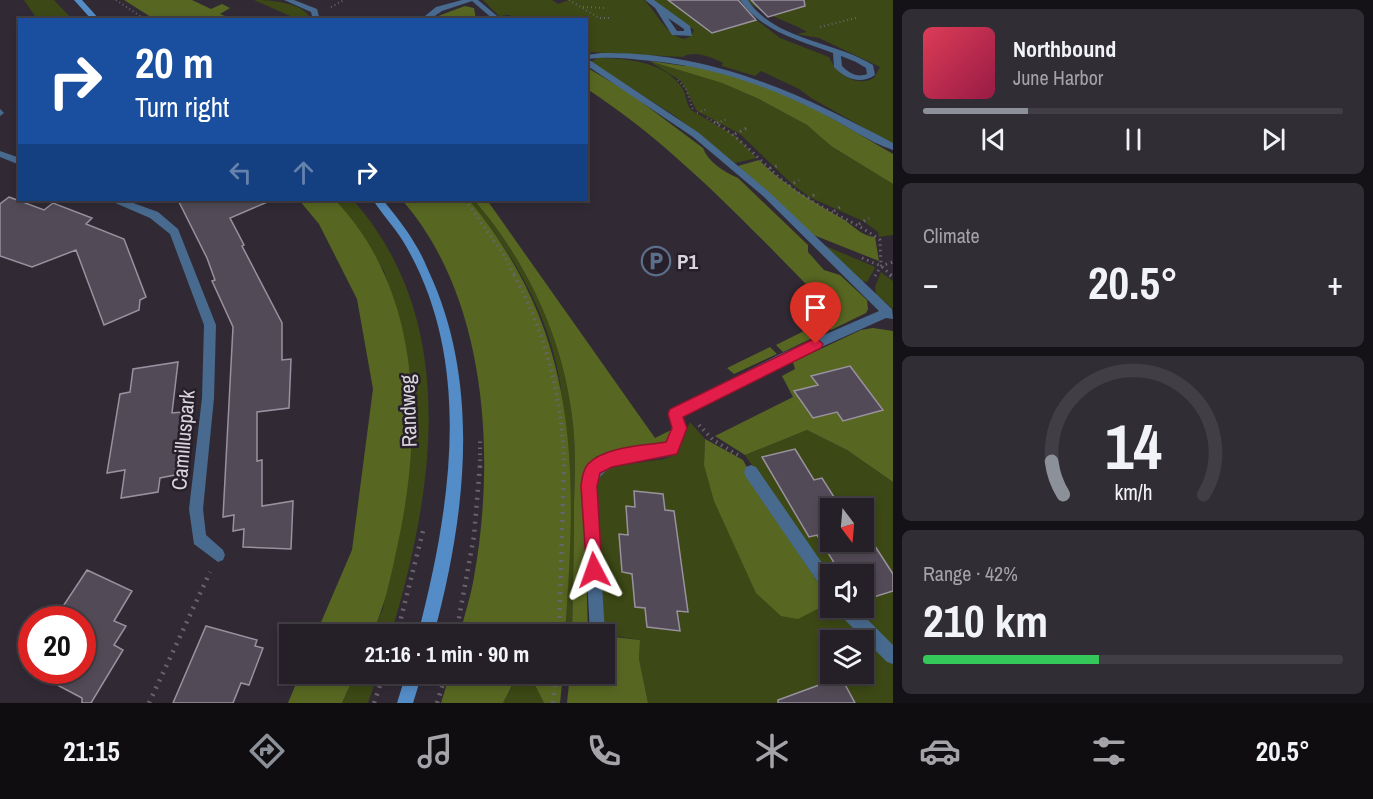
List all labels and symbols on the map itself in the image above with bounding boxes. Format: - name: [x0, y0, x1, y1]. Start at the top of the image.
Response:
- parking icon: P1: [640, 245, 672, 277]
- place label: P1: [677, 247, 698, 276]
- pin: [790, 282, 841, 344]
- street label: Randweg: [392, 374, 424, 448]
- street label: Camilluspark: [164, 388, 202, 491]
- north arrow: [820, 498, 874, 552]
- position arrow: [562, 538, 626, 602]
- speed limit sign: 20: [18, 606, 96, 684]

